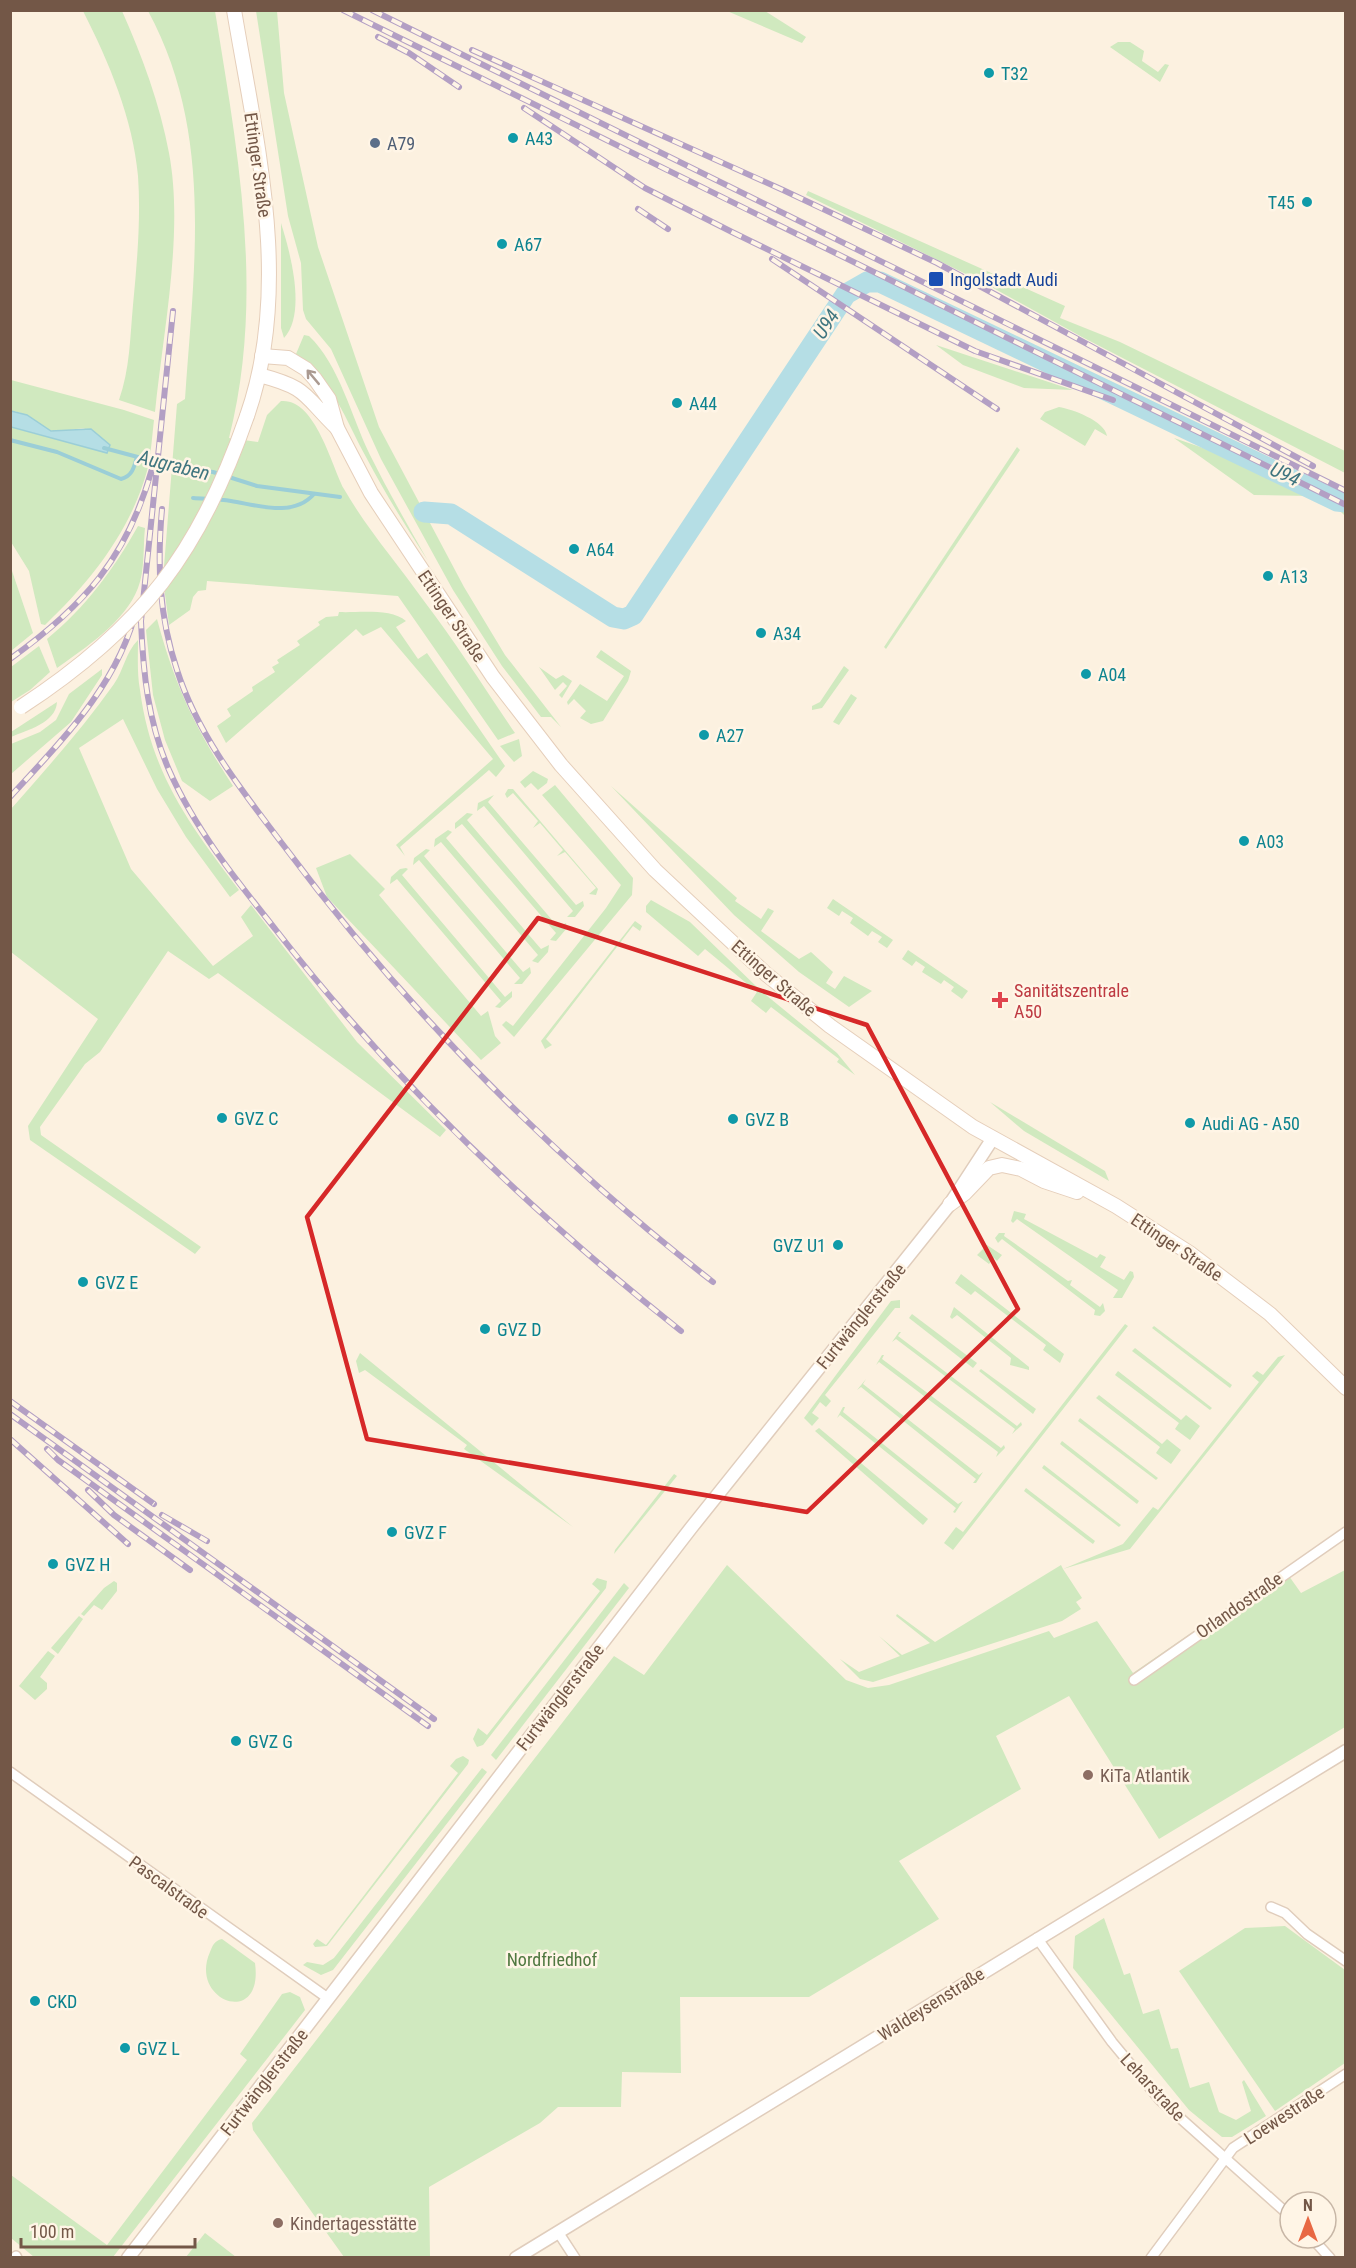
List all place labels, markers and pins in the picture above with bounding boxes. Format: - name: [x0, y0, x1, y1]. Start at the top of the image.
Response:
- place label: T32: [1001, 63, 1028, 84]
- marker: T32: [982, 66, 996, 80]
- place label: A43: [525, 128, 553, 149]
- marker: A43: [506, 131, 520, 145]
- place label: A79: [387, 133, 415, 154]
- marker: A79: [368, 136, 382, 150]
- place label: T45: [1268, 192, 1295, 213]
- marker: T45: [1300, 195, 1314, 209]
- place label: A67: [514, 234, 542, 255]
- marker: A67: [495, 237, 509, 251]
- place label: Ingolstadt Audi: [950, 269, 1058, 290]
- marker: Ingolstadt Audi: [927, 270, 945, 288]
- place label: A44: [689, 393, 717, 414]
- marker: A44: [670, 396, 684, 410]
- place label: A64: [586, 539, 614, 560]
- marker: A64: [567, 542, 581, 556]
- place label: A13: [1280, 566, 1308, 587]
- marker: A13: [1261, 569, 1275, 583]
- place label: A34: [773, 623, 801, 644]
- marker: A34: [754, 626, 768, 640]
- place label: A04: [1098, 664, 1126, 685]
- marker: A04: [1079, 667, 1093, 681]
- place label: A27: [716, 725, 744, 746]
- marker: A27: [697, 728, 711, 742]
- place label: A03: [1256, 831, 1284, 852]
- marker: A03: [1237, 834, 1251, 848]
- place label: Sanitätszentrale A50: [1014, 980, 1129, 1022]
- marker: Sanitätszentrale A50: [991, 991, 1009, 1009]
- place label: GVZ C: [234, 1108, 278, 1129]
- place label: GVZ B: [745, 1109, 789, 1130]
- marker: GVZ C: [215, 1111, 229, 1125]
- marker: GVZ B: [726, 1112, 740, 1126]
- place label: Audi AG - A50: [1202, 1113, 1300, 1134]
- marker: Audi AG - A50: [1183, 1116, 1197, 1130]
- place label: GVZ U1: [773, 1235, 826, 1256]
- marker: GVZ U1: [831, 1238, 845, 1252]
- place label: GVZ E: [95, 1272, 138, 1293]
- marker: GVZ E: [76, 1275, 90, 1289]
- place label: GVZ D: [497, 1319, 542, 1340]
- marker: GVZ D: [478, 1322, 492, 1336]
- place label: GVZ F: [404, 1522, 447, 1543]
- marker: GVZ F: [385, 1525, 399, 1539]
- place label: GVZ H: [65, 1554, 110, 1575]
- marker: GVZ H: [46, 1557, 60, 1571]
- place label: GVZ G: [248, 1731, 293, 1752]
- marker: GVZ G: [229, 1734, 243, 1748]
- place label: KiTa Atlantik: [1100, 1765, 1190, 1786]
- marker: KiTa Atlantik: [1081, 1768, 1095, 1782]
- place label: CKD: [47, 1991, 77, 2012]
- marker: CKD: [28, 1994, 42, 2008]
- place label: GVZ L: [137, 2038, 180, 2059]
- marker: GVZ L: [118, 2041, 132, 2055]
- place label: Kindertagesstätte: [290, 2213, 417, 2234]
- marker: Kindertagesstätte: [271, 2216, 285, 2230]

